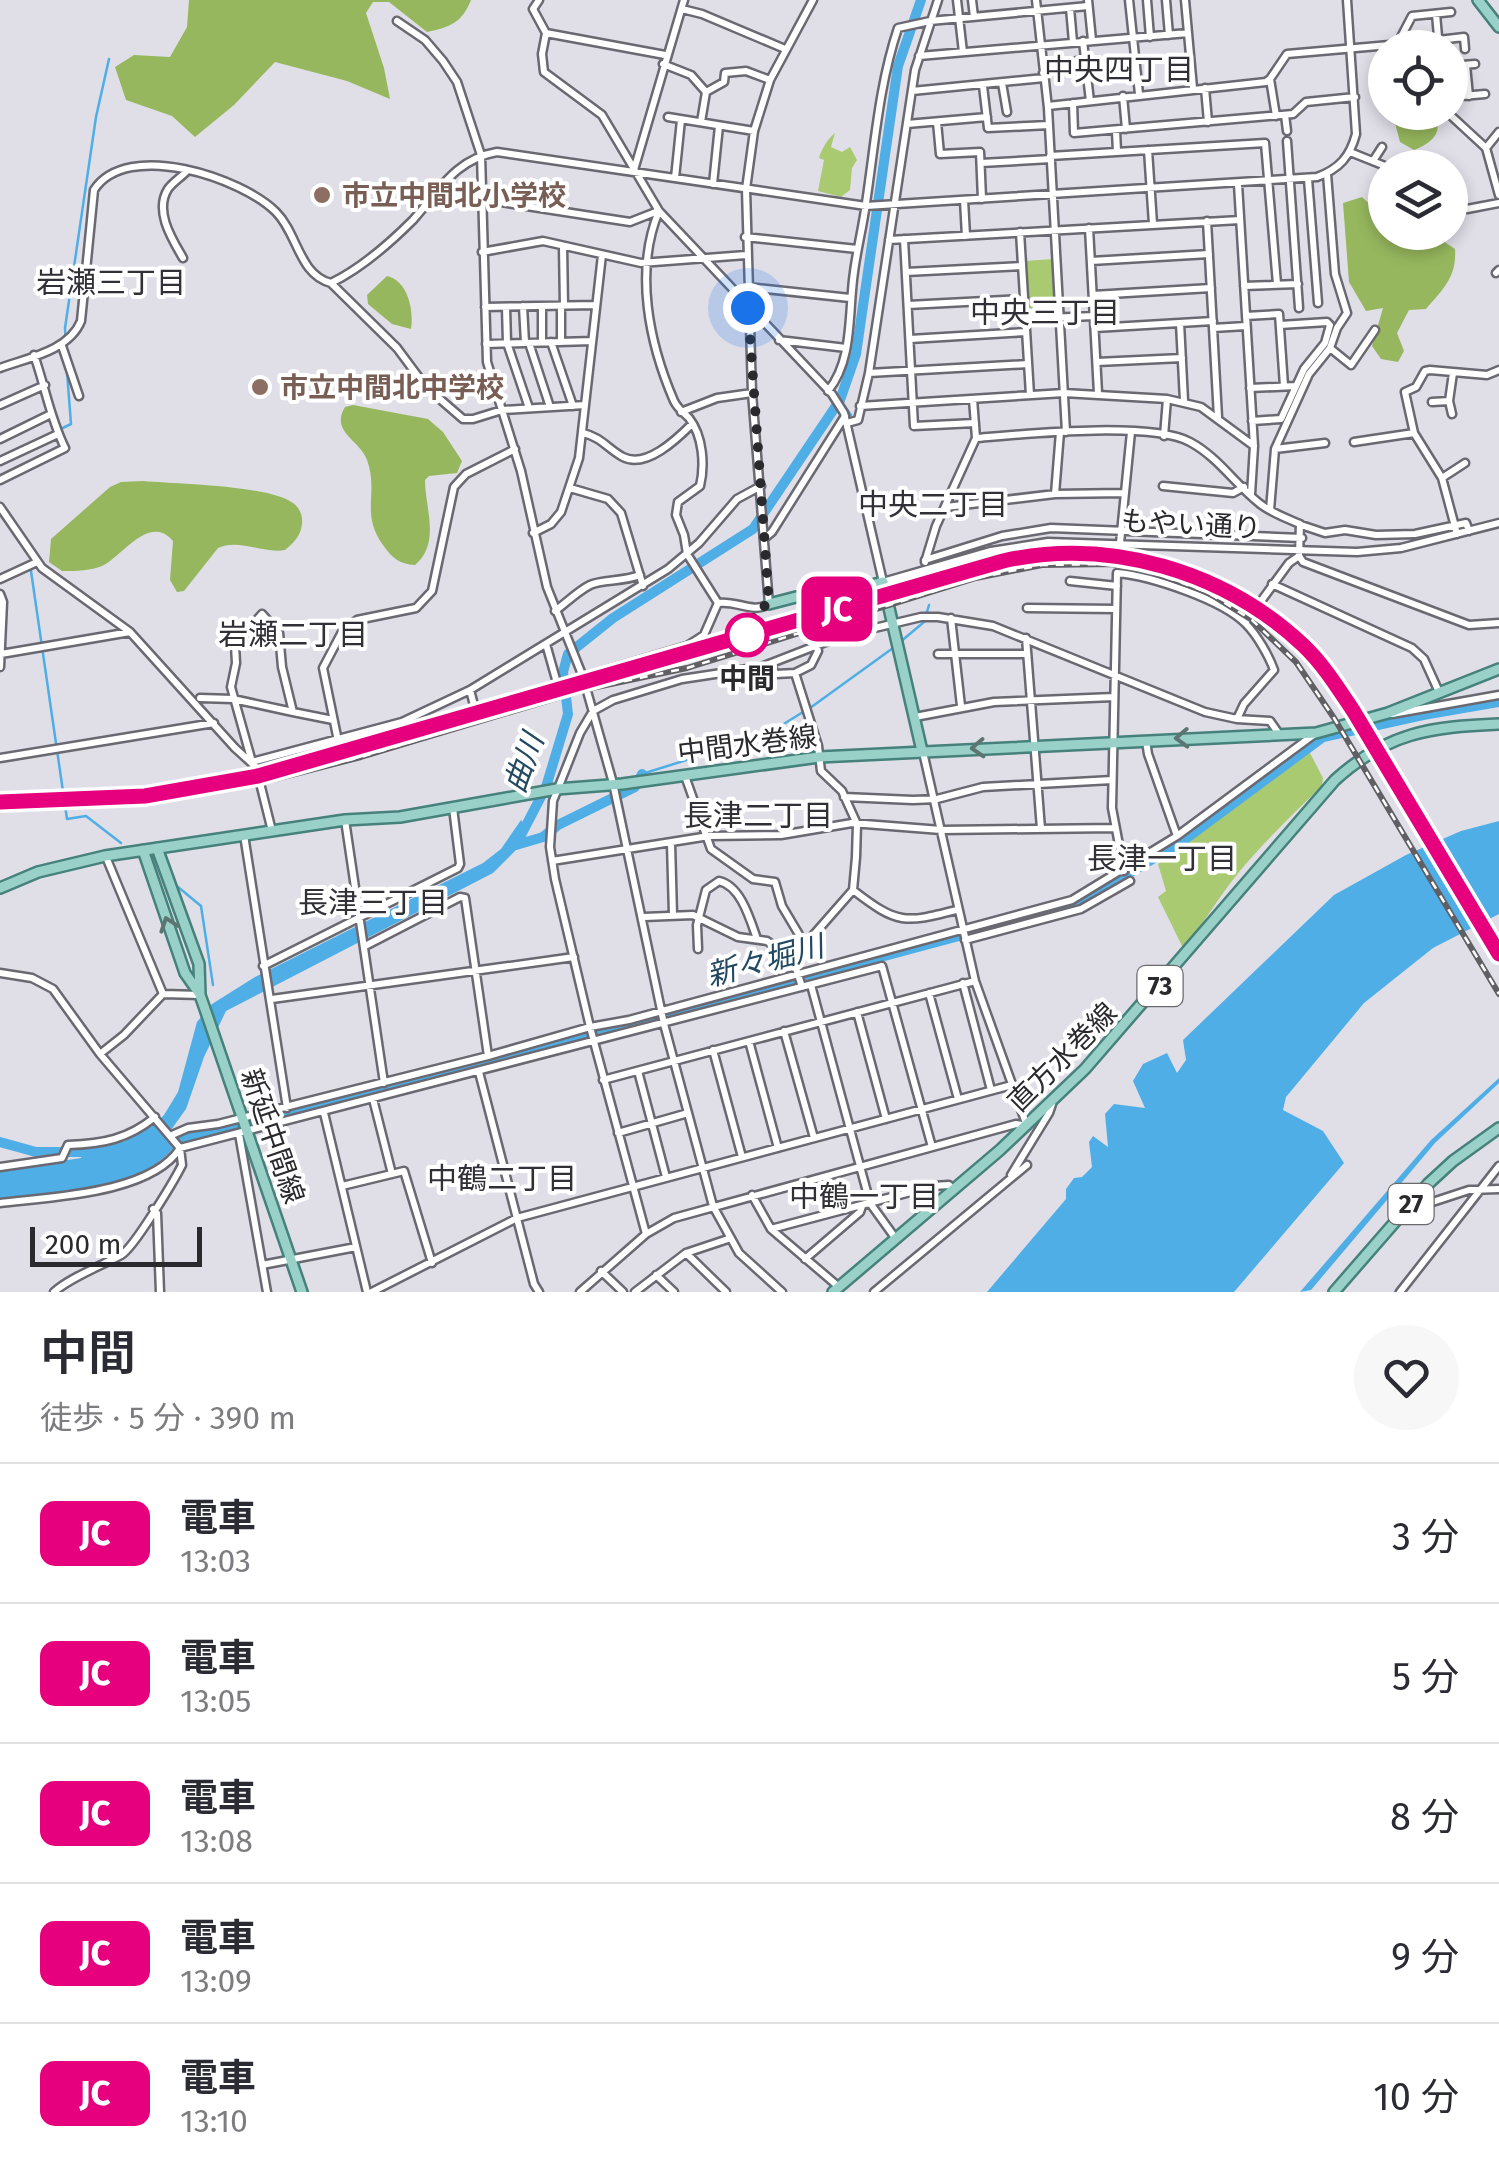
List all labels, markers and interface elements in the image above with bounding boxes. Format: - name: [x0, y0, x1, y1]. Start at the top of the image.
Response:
- map controls: [1368, 30, 1468, 250]
- button: locate: [1368, 30, 1468, 130]
- district label: 中央四丁目: [1044, 52, 1194, 88]
- button: layers: [1368, 150, 1468, 250]
- place label: 市立中間北小学校: [342, 179, 566, 212]
- marker: 市立中間北小学校: [311, 184, 333, 206]
- district label: 岩瀬三丁目: [36, 265, 186, 301]
- your location: [723, 283, 773, 333]
- district label: 中央三丁目: [970, 295, 1120, 331]
- place label: 市立中間北中学校: [280, 371, 504, 404]
- marker: 市立中間北中学校: [249, 376, 271, 398]
- district label: 中央二丁目: [858, 487, 1008, 523]
- street label: もやい通り: [1120, 504, 1262, 545]
- line badge: JC: [792, 576, 882, 642]
- text: JC: [821, 588, 853, 630]
- marker: 中間: [726, 614, 768, 656]
- district label: 岩瀬二丁目: [218, 617, 368, 653]
- place label: 中間: [719, 662, 775, 695]
- street label: 中間水巻線: [676, 720, 819, 769]
- water label: 曲川: [497, 726, 552, 797]
- one-way arrow: [1173, 727, 1189, 748]
- one-way arrow: [970, 737, 986, 758]
- district label: 長津二丁目: [683, 798, 833, 834]
- district label: 長津一丁目: [1087, 841, 1237, 877]
- district label: 長津三丁目: [298, 885, 448, 921]
- one-way arrow: [160, 917, 180, 934]
- water label: 新々堀川: [702, 927, 831, 994]
- road number: 73: [1138, 966, 1182, 1006]
- street label: 直方水巻線: [1001, 996, 1124, 1119]
- street label: 新延中間線: [234, 1065, 311, 1208]
- district label: 中鶴二丁目: [427, 1161, 577, 1197]
- district label: 中鶴一丁目: [789, 1179, 939, 1215]
- road number: 27: [1388, 1184, 1434, 1224]
- scale bar: [30, 1222, 202, 1266]
- text: 200 m: [45, 1228, 122, 1261]
- text: 中間: [40, 1325, 136, 1383]
- button: heart: [1354, 1325, 1459, 1430]
- text: 徒歩 · 5 分 · 390 m: [40, 1399, 296, 1437]
- text: 電車: [180, 1495, 256, 1541]
- text: JC: [79, 1512, 111, 1554]
- text: 3 分: [1392, 1514, 1459, 1560]
- text: 13:03: [180, 1542, 251, 1580]
- text: 電車: [180, 1635, 256, 1681]
- text: JC: [79, 1652, 111, 1694]
- text: 5 分: [1392, 1654, 1459, 1700]
- text: 13:05: [180, 1682, 251, 1720]
- text: 電車: [180, 1775, 256, 1821]
- text: JC: [79, 1792, 111, 1834]
- text: 8 分: [1390, 1794, 1459, 1840]
- text: 13:08: [180, 1822, 253, 1860]
- text: 電車: [180, 1915, 256, 1961]
- text: JC: [79, 1932, 111, 1974]
- text: 9 分: [1391, 1934, 1459, 1980]
- text: 13:09: [180, 1962, 252, 2000]
- text: 電車: [180, 2055, 256, 2101]
- text: JC: [79, 2072, 111, 2114]
- text: 10 分: [1373, 2074, 1459, 2120]
- text: 13:10: [180, 2102, 248, 2140]

